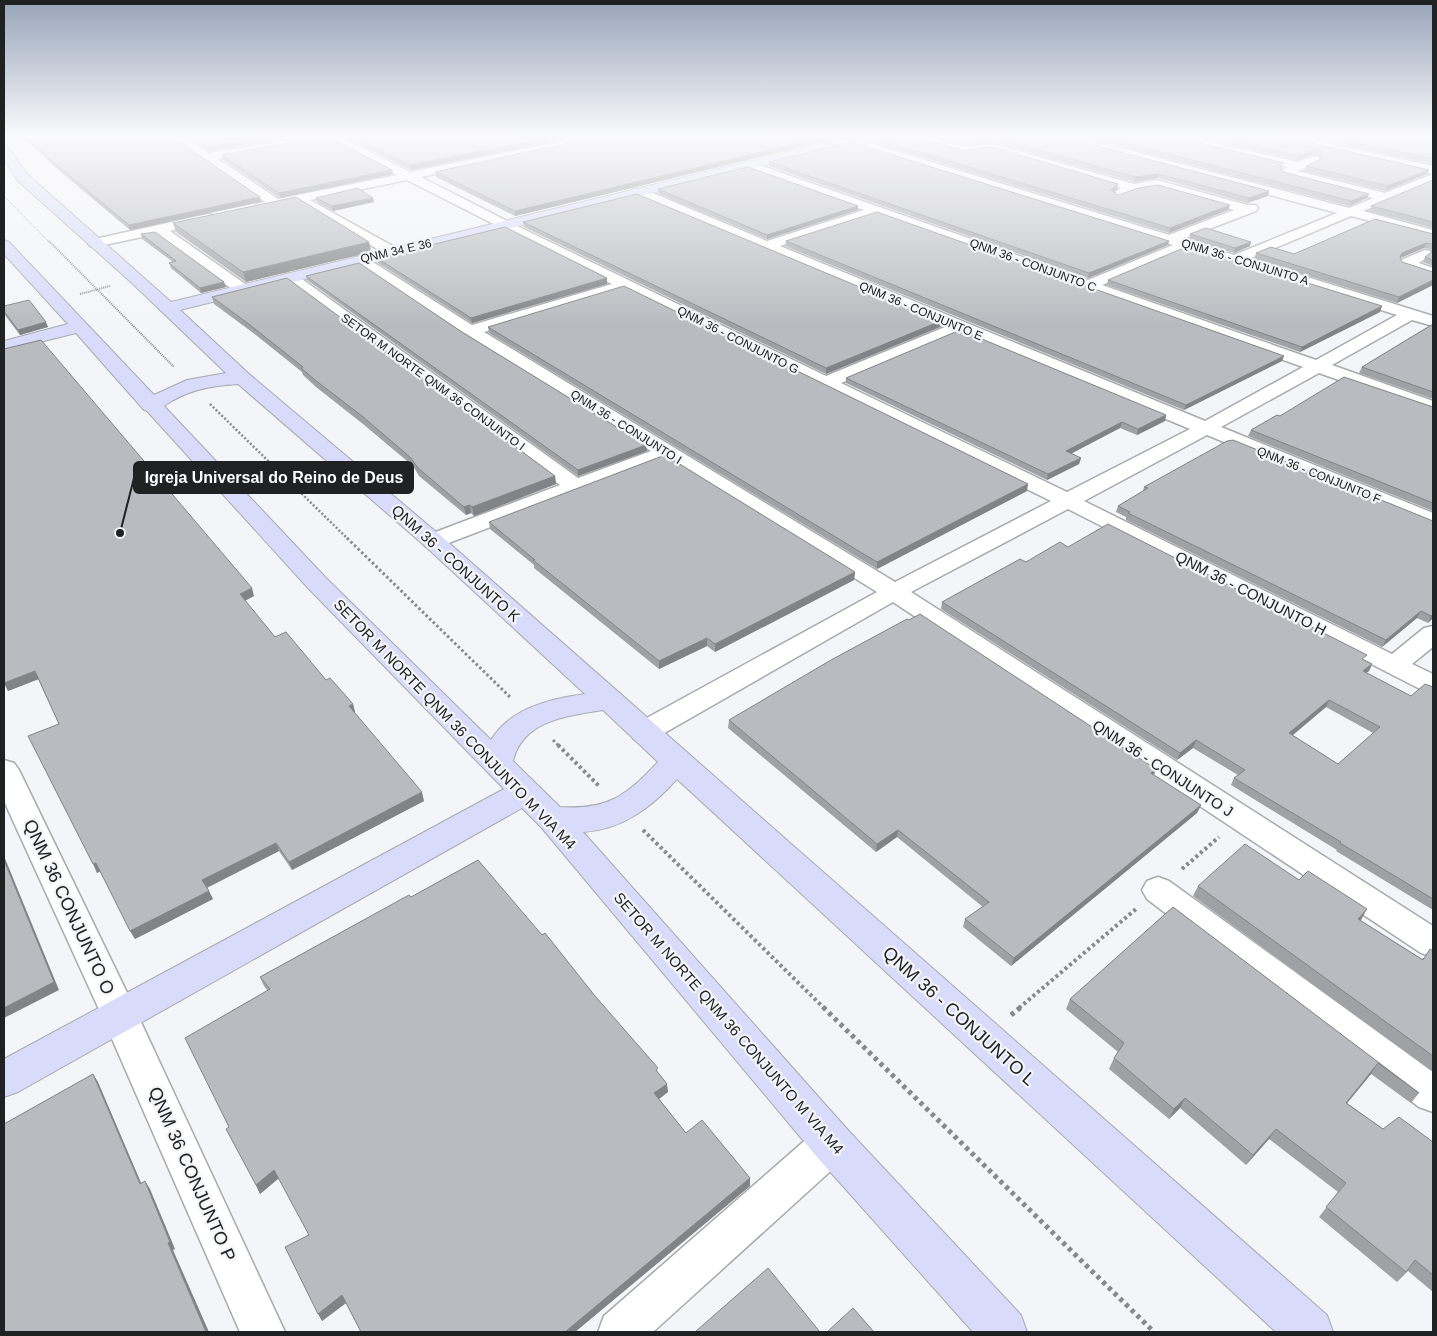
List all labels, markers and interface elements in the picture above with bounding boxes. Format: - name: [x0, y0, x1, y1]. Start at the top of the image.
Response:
- street label: QNM 34 E 36: [359, 236, 433, 266]
- street label: QNM 36 - CONJUNTO C: [968, 236, 1099, 295]
- street label: QNM 36 - CONJUNTO A: [1180, 236, 1310, 288]
- street label: QNM 36 - CONJUNTO E: [857, 279, 985, 343]
- street label: QNM 36 - CONJUNTO G: [675, 303, 801, 377]
- street label: SETOR M NORTE QNM 36 CONJUNTO I: [338, 310, 528, 454]
- street label: QNM 36 - CONJUNTO I: [568, 387, 684, 467]
- street label: QNM 36 - CONJUNTO F: [1255, 444, 1383, 506]
- callout: Igreja Universal do Reino de Deus: [134, 462, 413, 493]
- text: Igreja Universal do Reino de Deus: [145, 469, 403, 486]
- street label: QNM 36 - CONJUNTO K: [388, 501, 524, 625]
- street label: QNM 36 - CONJUNTO H: [1173, 547, 1329, 639]
- street label: SETOR M NORTE QNM 36 CONJUNTO M VIA M4: [330, 595, 580, 853]
- street label: QNM 36 - CONJUNTO J: [1090, 716, 1236, 820]
- street label: QNM 36 CONJUNTO O: [20, 816, 118, 998]
- street label: SETOR M NORTE QNM 36 CONJUNTO M VIA M4: [611, 889, 847, 1157]
- street label: QNM 36 - CONJUNTO L: [879, 942, 1039, 1090]
- street label: QNM 36 CONJUNTO P: [144, 1084, 240, 1264]

